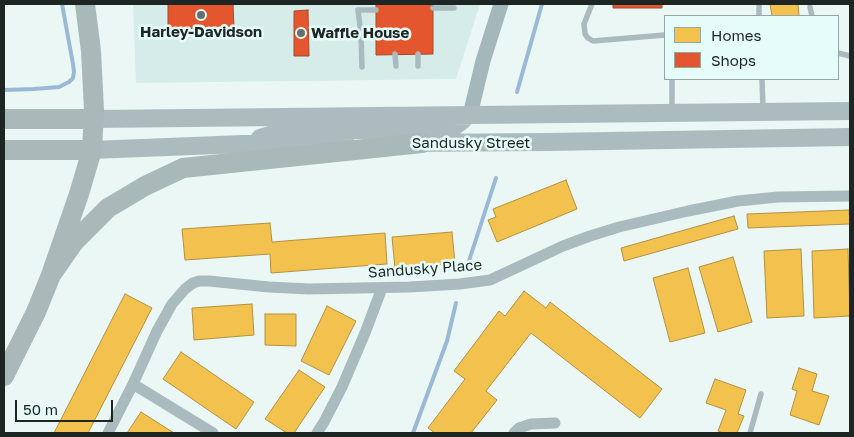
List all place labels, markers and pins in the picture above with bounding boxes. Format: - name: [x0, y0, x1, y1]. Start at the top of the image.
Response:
- marker: Harley-Davidson: [195, 9, 207, 21]
- place label: Harley-Davidson: [140, 23, 262, 41]
- place label: Waffle House: [311, 24, 409, 42]
- marker: Waffle House: [295, 27, 307, 39]

